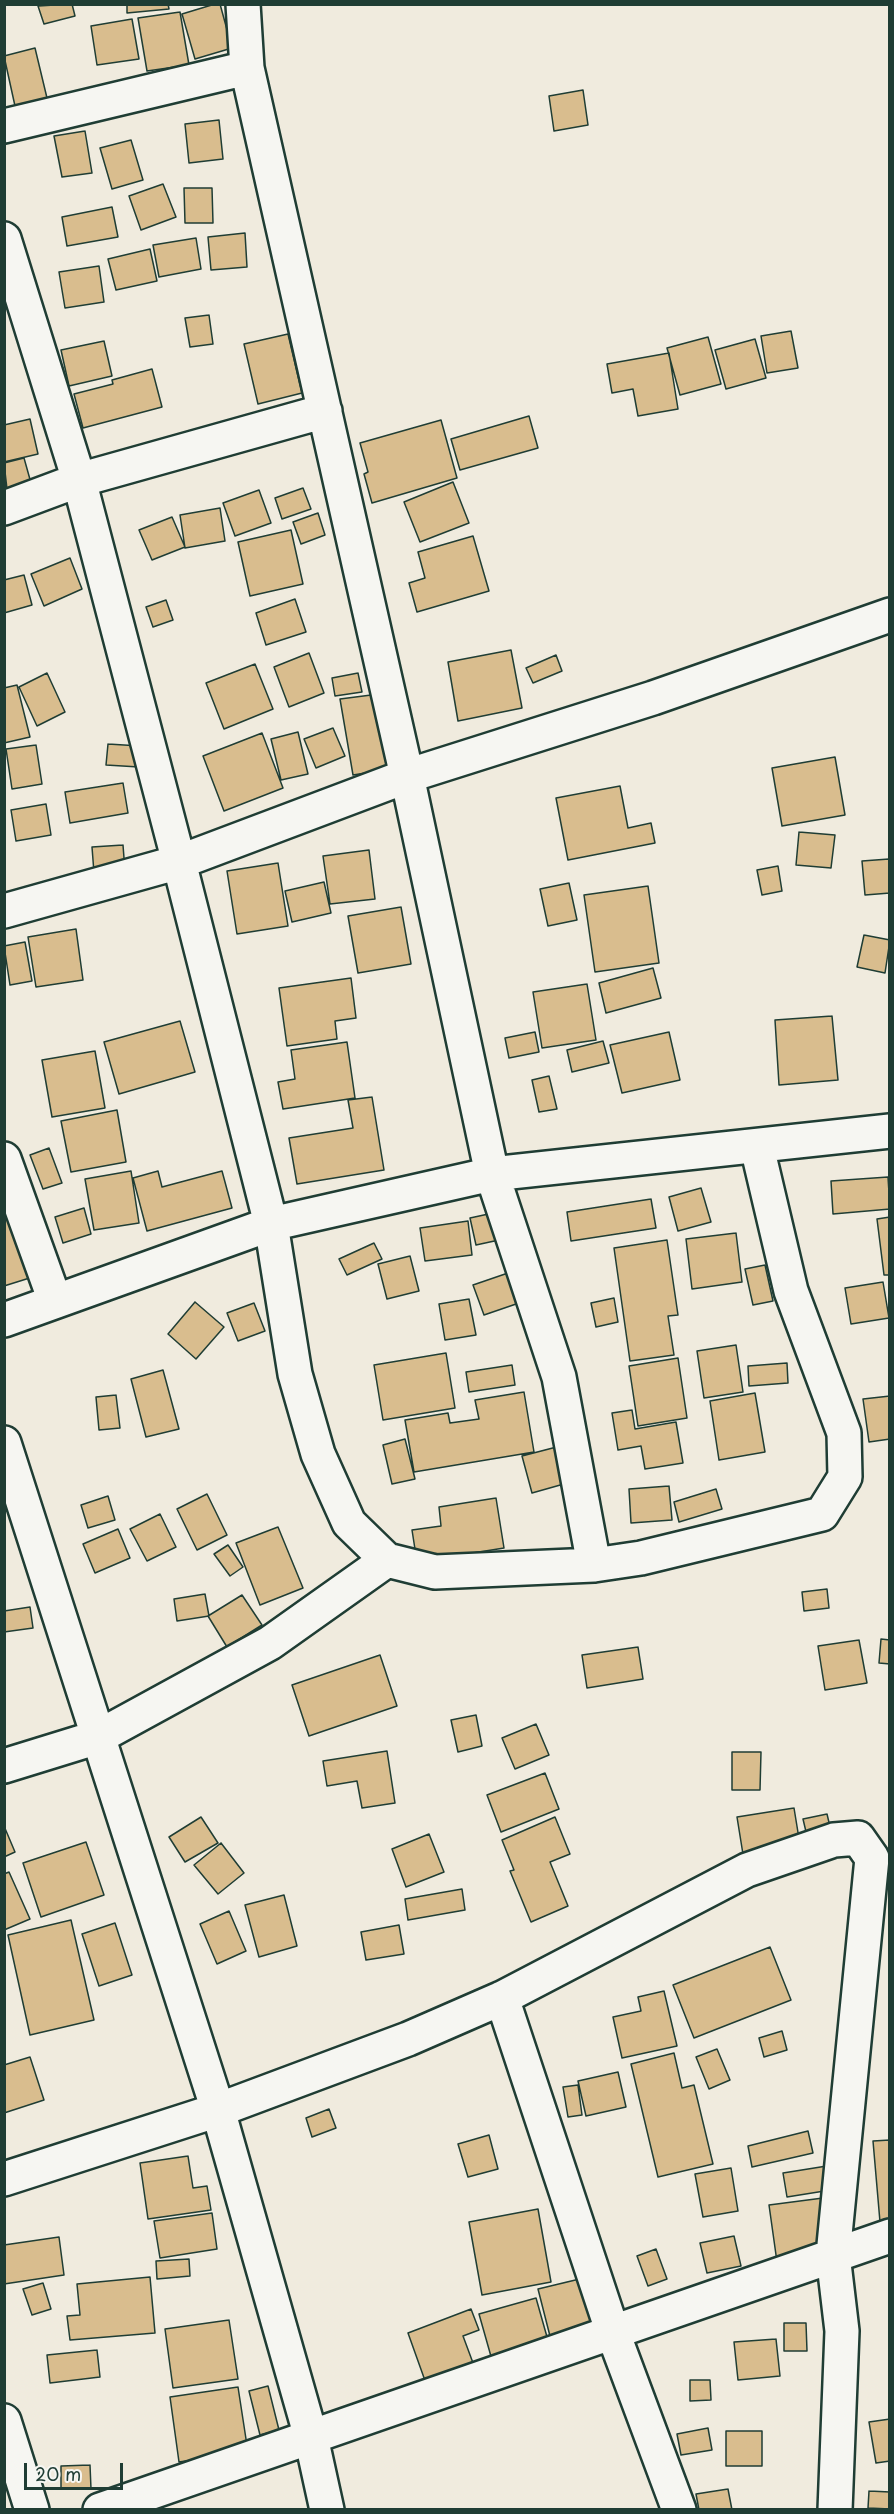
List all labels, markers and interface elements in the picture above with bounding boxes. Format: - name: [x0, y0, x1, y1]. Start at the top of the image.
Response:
- scale bar: [27, 2451, 126, 2489]
- text: 20 m: [35, 2460, 81, 2487]

